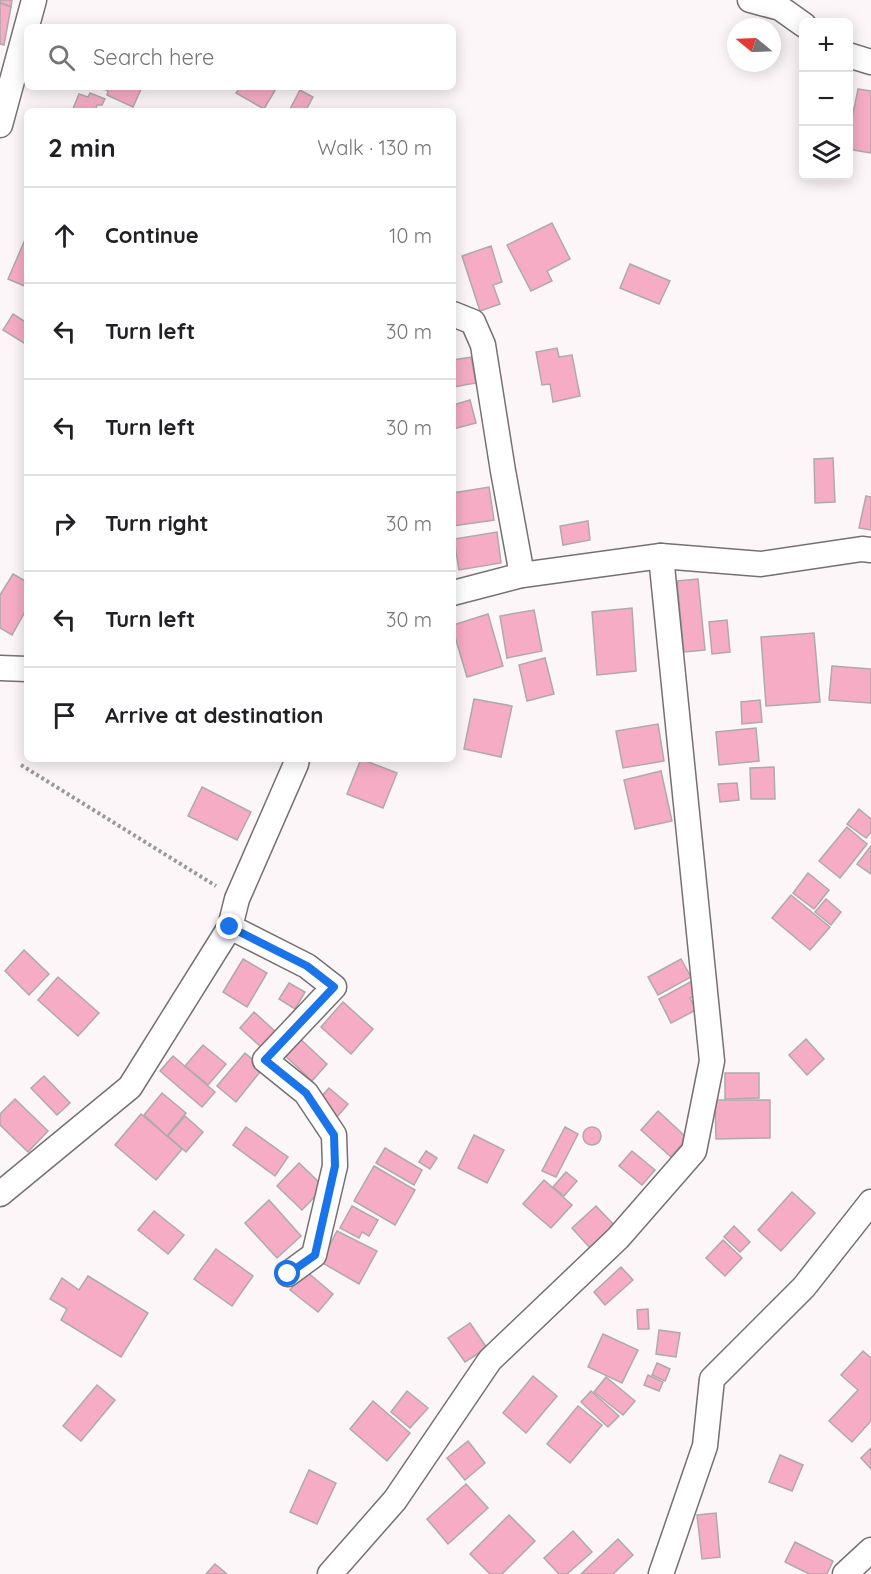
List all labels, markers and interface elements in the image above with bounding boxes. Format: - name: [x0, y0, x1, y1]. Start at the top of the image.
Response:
- north arrow: [727, 18, 781, 72]
- map controls: [799, 18, 853, 180]
- button: +: [799, 18, 853, 72]
- search box: [24, 24, 456, 90]
- icon: search: [45, 41, 78, 74]
- text: Search here: [93, 43, 214, 71]
- button: −: [799, 72, 853, 126]
- button: layers: [799, 126, 853, 180]
- text: 2 min: [48, 131, 116, 164]
- text: Walk · 130 m: [317, 135, 432, 160]
- icon: ahead: [48, 219, 81, 252]
- text: Continue: [105, 221, 199, 249]
- text: 10 m: [389, 223, 432, 248]
- icon: left: [48, 315, 81, 348]
- text: Turn left: [105, 317, 195, 345]
- text: 30 m: [386, 319, 432, 344]
- icon: left: [48, 411, 81, 444]
- text: Turn left: [105, 413, 195, 441]
- text: 30 m: [386, 415, 432, 440]
- icon: right: [48, 507, 81, 540]
- text: Turn right: [105, 509, 209, 537]
- text: 30 m: [386, 511, 432, 536]
- icon: left: [48, 603, 81, 636]
- text: Turn left: [105, 605, 195, 633]
- text: 30 m: [386, 607, 432, 632]
- icon: arrive: [48, 699, 81, 732]
- text: Arrive at destination: [105, 701, 323, 729]
- route end: [216, 913, 242, 939]
- route start: [274, 1260, 300, 1286]

